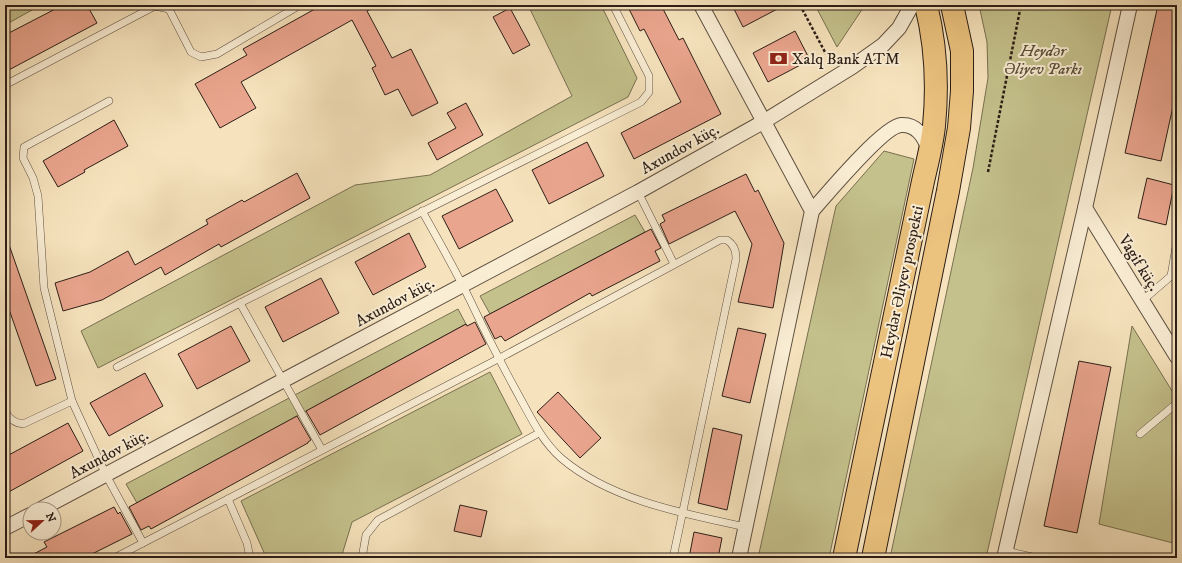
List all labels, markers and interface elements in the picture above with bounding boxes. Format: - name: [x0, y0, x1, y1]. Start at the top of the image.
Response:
- park label: Heydər Əliyev Parkı: [1004, 41, 1082, 79]
- bank icon: Xalq Bank ATM: [769, 49, 789, 69]
- place label: Xalq Bank ATM: [792, 49, 900, 69]
- street label: Axundov küç.: [637, 119, 723, 179]
- street label: Heydər Əliyev prospekti: [876, 204, 928, 360]
- street label: Vagif küç.: [1113, 230, 1164, 295]
- street label: Axundov küç.: [352, 273, 438, 331]
- street label: Axundov küç.: [66, 425, 152, 483]
- north arrow: [22, 501, 62, 541]
- text: N: [42, 511, 59, 524]

